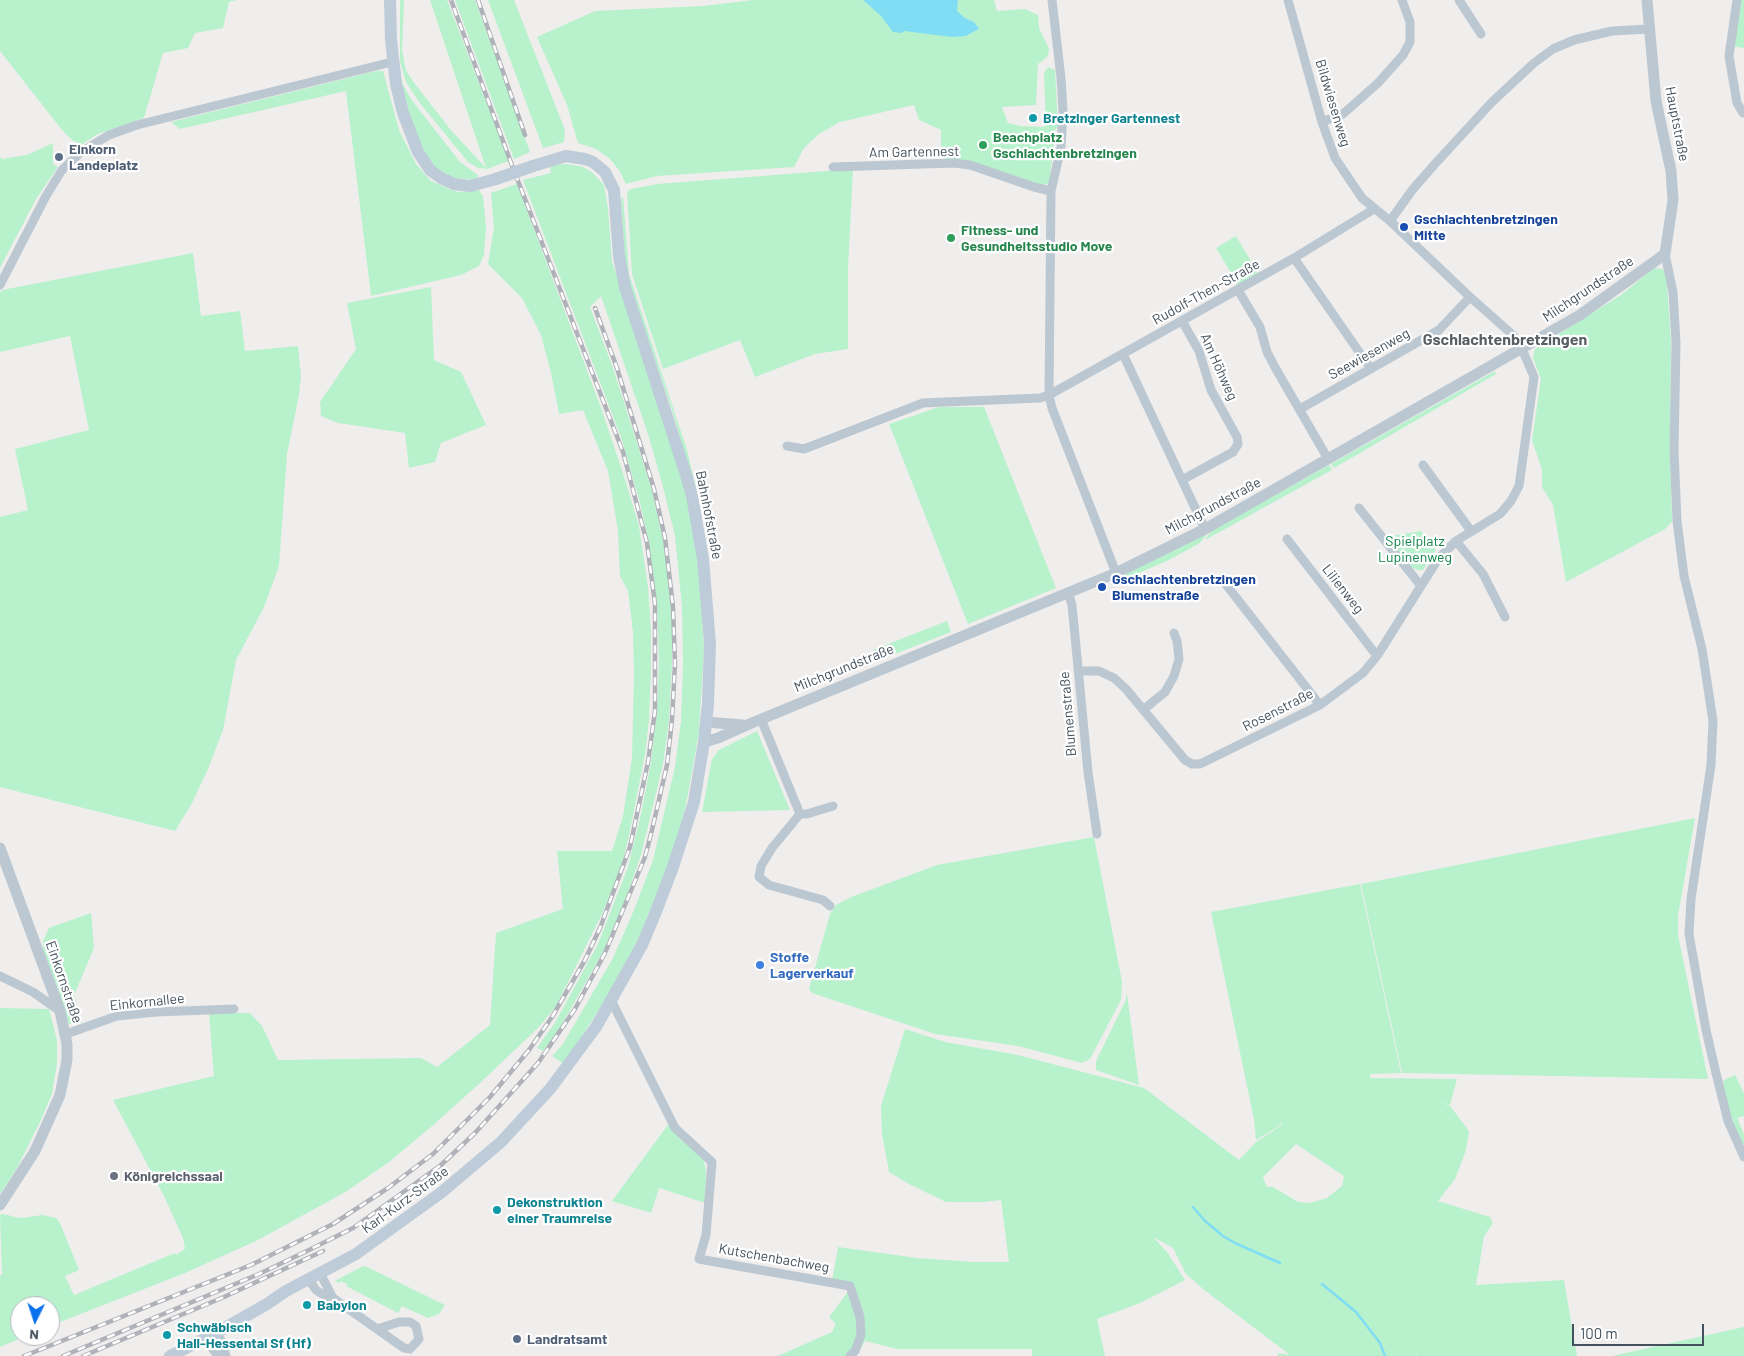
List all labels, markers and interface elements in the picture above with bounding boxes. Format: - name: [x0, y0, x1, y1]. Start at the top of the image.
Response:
- street label: Bildwiesenweg: [1312, 57, 1354, 149]
- street label: Hauptstraße: [1662, 85, 1692, 163]
- place label: Bretzinger Gartennest: [1043, 110, 1180, 126]
- marker: Bretzinger Gartennest: [1027, 112, 1039, 124]
- place label: Beachplatz Gschlachtenbretzingen: [993, 129, 1137, 162]
- marker: Beachplatz Gschlachtenbretzingen: [977, 139, 989, 151]
- place label: Einkorn Landeplatz: [69, 141, 138, 174]
- street label: Am Gartennest: [869, 143, 959, 161]
- marker: Einkorn Landeplatz: [53, 151, 65, 163]
- place label: Gschlachtenbretzingen Mitte: [1414, 211, 1558, 243]
- marker: Gschlachtenbretzingen Mitte: [1398, 221, 1410, 233]
- place label: Fitness- und Gesundheitsstudio Move: [961, 222, 1112, 254]
- marker: Fitness- und Gesundheitsstudio Move: [945, 232, 957, 244]
- street label: Milchgrundstraße: [1539, 252, 1637, 326]
- street label: Rudolf-Then-Straße: [1149, 256, 1263, 328]
- street label: Seewiesenweg: [1325, 325, 1413, 383]
- district label: Gschlachtenbretzingen: [1423, 330, 1587, 350]
- street label: Am Höhweg: [1197, 331, 1241, 403]
- street label: Bahnhofstraße: [692, 469, 726, 561]
- street label: Milchgrundstraße: [1162, 474, 1264, 538]
- park label: Spielplatz Lupinenweg: [1378, 533, 1452, 566]
- street label: Lilienweg: [1319, 561, 1367, 617]
- place label: Gschlachtenbretzingen Blumenstraße: [1112, 571, 1256, 604]
- marker: Gschlachtenbretzingen Blumenstraße: [1096, 581, 1108, 593]
- street label: Milchgrundstraße: [792, 640, 896, 696]
- street label: Blumenstraße: [1056, 671, 1080, 757]
- street label: Rosenstraße: [1240, 685, 1316, 735]
- street label: Einkornstraße: [42, 939, 86, 1025]
- place label: Stoffe Lagerverkauf: [770, 949, 854, 982]
- marker: Stoffe Lagerverkauf: [754, 959, 766, 971]
- street label: Einkornallee: [109, 990, 185, 1014]
- street label: Karl-Kurz-Straße: [358, 1163, 452, 1237]
- place label: Königreichssaal: [124, 1168, 223, 1184]
- marker: Königreichssaal: [108, 1170, 120, 1182]
- place label: Dekonstruktion einer Traumreise: [507, 1194, 612, 1226]
- marker: Dekonstruktion einer Traumreise: [491, 1204, 503, 1216]
- street label: Kutschenbachweg: [717, 1240, 831, 1276]
- north arrow: [10, 1296, 60, 1346]
- place label: Babylon: [317, 1297, 367, 1313]
- marker: Babylon: [301, 1299, 313, 1311]
- scale bar: [1574, 1314, 1706, 1346]
- place label: Schwäbisch Hall-Hessental Sf (Hf): [177, 1319, 311, 1351]
- text: 100 m: [1580, 1324, 1618, 1342]
- text: N: [29, 1327, 39, 1344]
- marker: Schwäbisch Hall-Hessental Sf (Hf): [161, 1329, 173, 1341]
- place label: Landratsamt: [527, 1331, 607, 1347]
- marker: Landratsamt: [511, 1333, 523, 1345]

